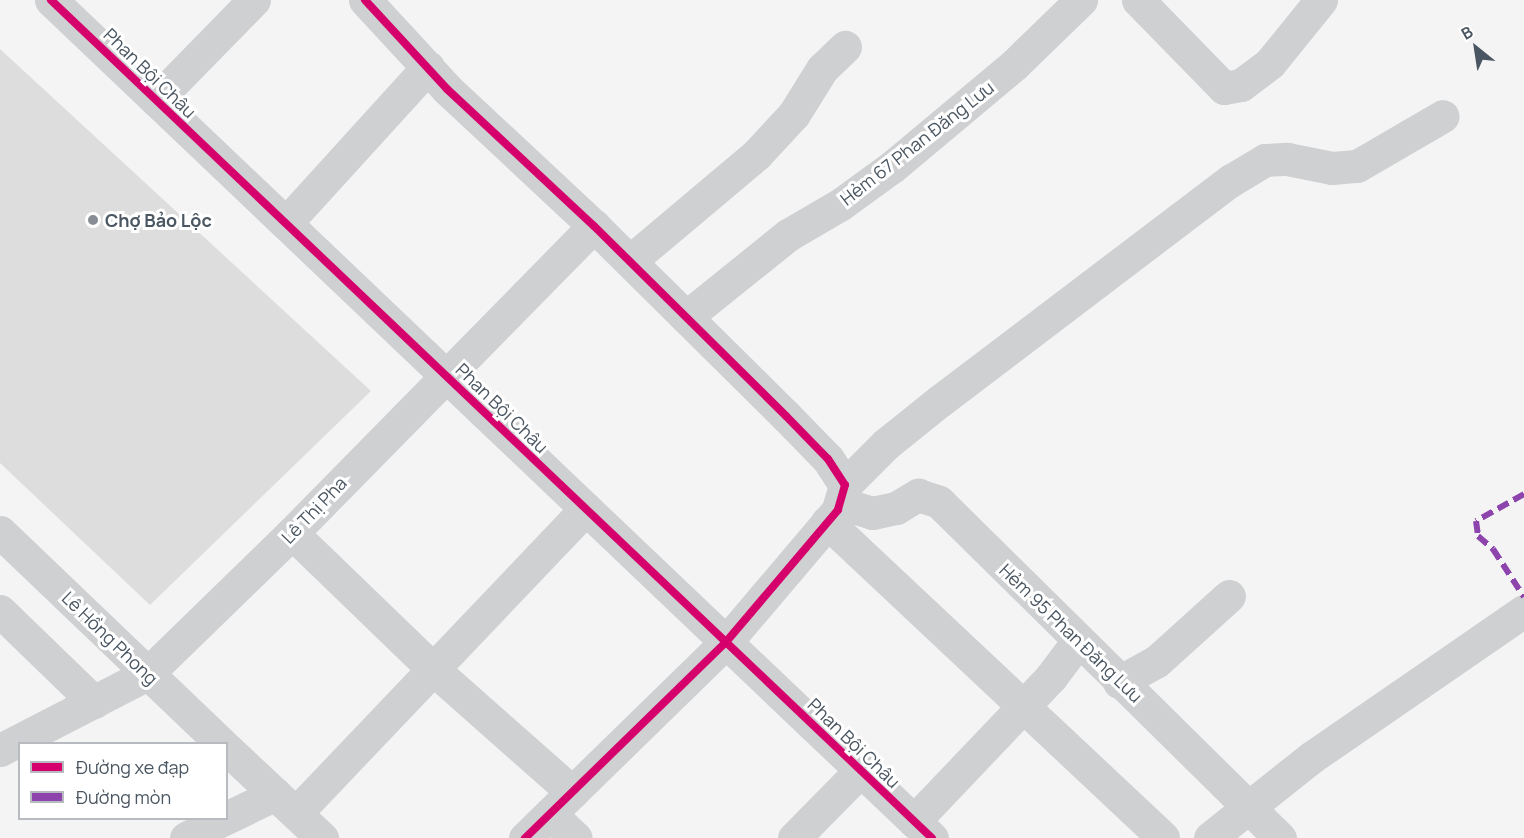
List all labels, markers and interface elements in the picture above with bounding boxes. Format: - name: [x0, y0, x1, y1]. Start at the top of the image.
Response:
- north arrow: [1446, 18, 1506, 78]
- text: B: [1457, 20, 1477, 44]
- street label: Phan Bội Châu: [99, 24, 201, 122]
- street label: Hẻm 67 Phan Đăng Lưu: [836, 76, 998, 210]
- place label: Chợ Bảo Lộc: [105, 209, 212, 231]
- marker: Chợ Bảo Lộc: [86, 213, 100, 227]
- street label: Phan Bội Châu: [451, 359, 553, 457]
- street label: Lê Thị Pha: [277, 472, 351, 548]
- street label: Hẻm 95 Phan Đăng Lưu: [995, 559, 1147, 707]
- street label: Lê Hồng Phong: [58, 587, 162, 689]
- street label: Phan Bội Châu: [803, 694, 905, 792]
- legend: [18, 742, 228, 820]
- text: Đường xe đạp: [76, 755, 189, 779]
- text: Đường mòn: [76, 785, 171, 809]

